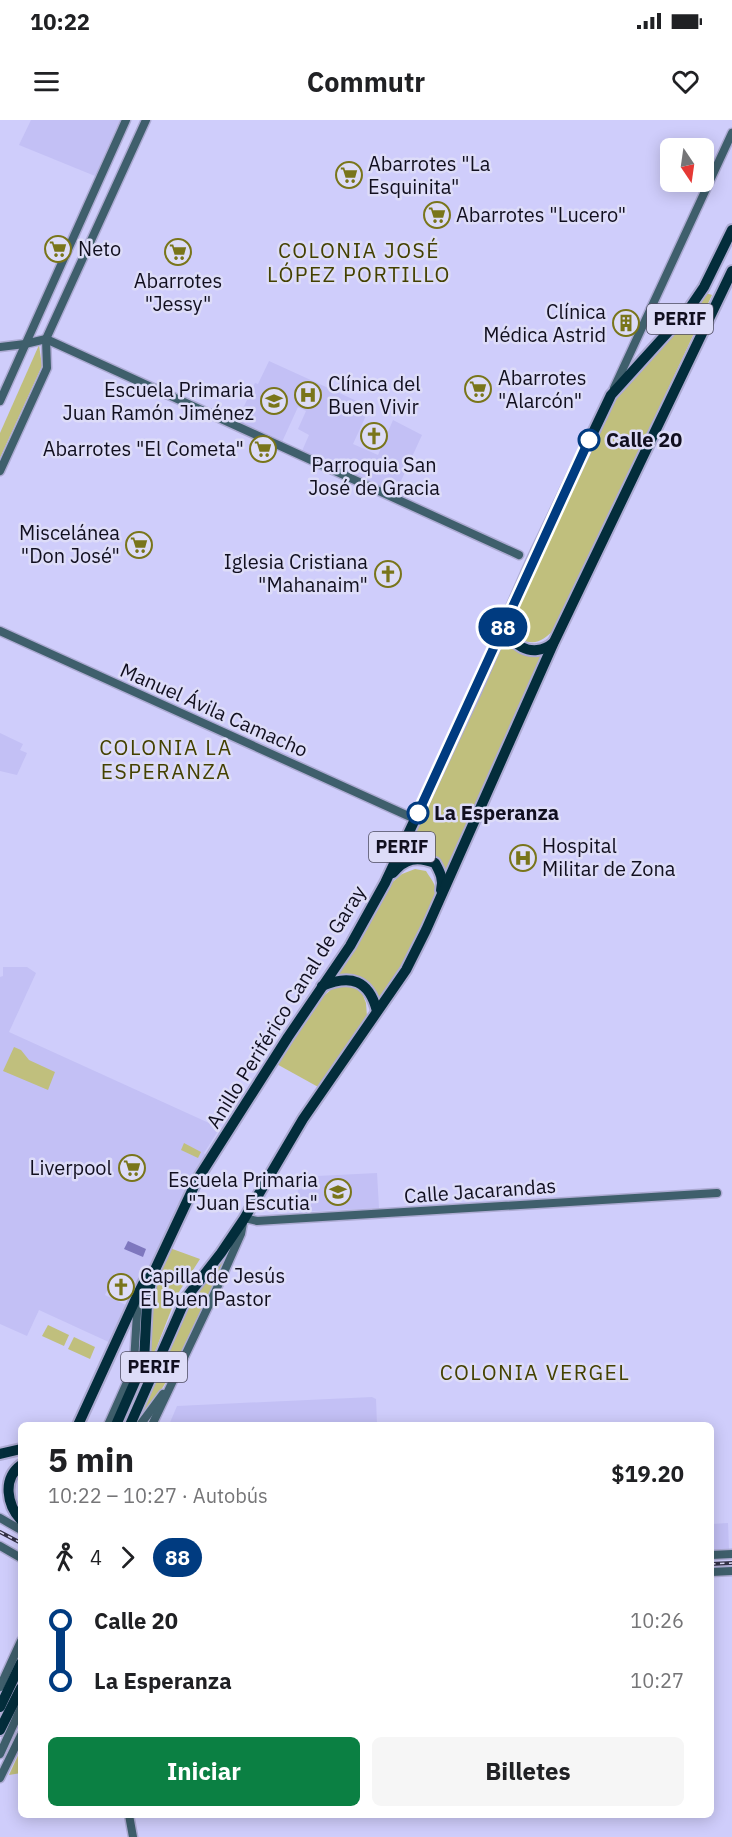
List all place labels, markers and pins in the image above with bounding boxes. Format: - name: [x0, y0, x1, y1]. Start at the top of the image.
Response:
- place label: Abarrotes "La Esquinita": [368, 150, 491, 200]
- supermarket icon: Abarrotes "La Esquinita": [334, 160, 364, 190]
- supermarket icon: Abarrotes "Lucero": [422, 200, 452, 230]
- place label: Abarrotes "Lucero": [456, 201, 626, 228]
- supermarket icon: Neto: [43, 234, 73, 264]
- place label: Neto: [78, 235, 121, 262]
- supermarket icon: Abarrotes "Jessy": [163, 237, 193, 267]
- place label: Abarrotes "Jessy": [134, 267, 222, 317]
- place label: Clínica Médica Astrid: [483, 298, 606, 348]
- building icon: Clínica Médica Astrid: [611, 308, 641, 338]
- place label: Abarrotes "Alarcón": [498, 364, 587, 414]
- place label: Clínica del Buen Vivir: [328, 370, 421, 420]
- supermarket icon: Abarrotes "Alarcón": [463, 374, 493, 404]
- place label: Escuela Primaria Juan Ramón Jiménez: [63, 376, 254, 426]
- hospital icon: Clínica del Buen Vivir: [293, 380, 323, 410]
- school or university icon: Escuela Primaria Juan Ramón Jiménez: [259, 386, 289, 416]
- church icon: Parroquia San José de Gracia: [359, 421, 389, 451]
- place label: Calle 20: [606, 426, 682, 453]
- marker: Calle 20: [578, 429, 600, 451]
- supermarket icon: Abarrotes "El Cometa": [248, 434, 278, 464]
- place label: Abarrotes "El Cometa": [43, 435, 244, 462]
- place label: Parroquia San José de Gracia: [308, 451, 440, 501]
- place label: Miscelánea "Don José": [19, 519, 120, 569]
- supermarket icon: Miscelánea "Don José": [124, 530, 154, 560]
- place label: Iglesia Cristiana "Mahanaim": [224, 548, 368, 598]
- church icon: Iglesia Cristiana "Mahanaim": [373, 559, 403, 589]
- place label: La Esperanza: [434, 799, 559, 826]
- marker: La Esperanza: [407, 802, 429, 824]
- place label: Hospital Militar de Zona: [542, 832, 676, 882]
- hospital icon: Hospital Militar de Zona: [508, 843, 538, 873]
- supermarket icon: Liverpool: [117, 1153, 147, 1183]
- place label: Liverpool: [30, 1154, 112, 1181]
- place label: Escuela Primaria "Juan Escutia": [168, 1166, 318, 1216]
- school or university icon: Escuela Primaria "Juan Escutia": [323, 1177, 353, 1207]
- place label: Capilla de Jesús El Buen Pastor: [140, 1262, 285, 1312]
- church icon: Capilla de Jesús El Buen Pastor: [106, 1272, 136, 1302]

